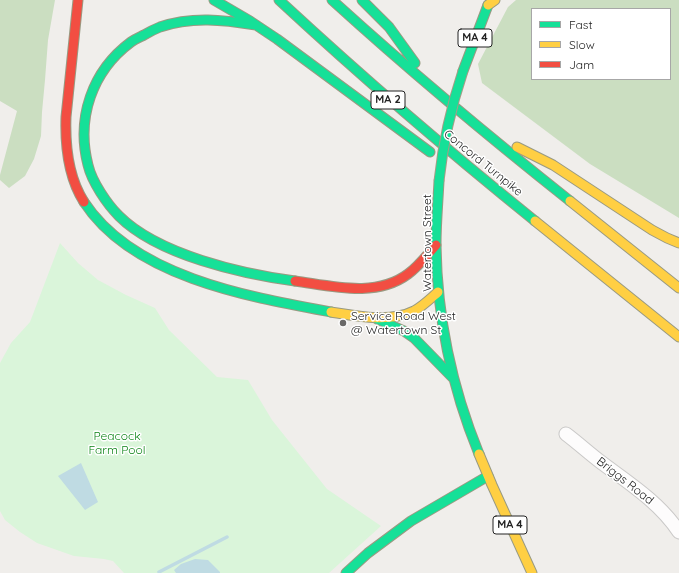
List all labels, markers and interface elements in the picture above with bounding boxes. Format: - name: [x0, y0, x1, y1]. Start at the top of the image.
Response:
- legend: [531, 8, 671, 80]
- text: Fast: [569, 17, 593, 32]
- road number: MA 4: [458, 29, 492, 47]
- text: Slow: [569, 37, 595, 52]
- text: Jam: [569, 57, 594, 72]
- road number: MA 2: [371, 91, 405, 109]
- street label: Concord Turnpike: [441, 127, 525, 199]
- street label: Watertown Street: [420, 194, 434, 292]
- place label: Service Road West @ Watertown St: [351, 309, 456, 337]
- marker: Service Road West @ Watertown St: [338, 318, 348, 328]
- park label: Peacock Farm Pool: [89, 429, 145, 457]
- street label: Briggs Road: [594, 454, 656, 508]
- road number: MA 4: [493, 516, 527, 534]

